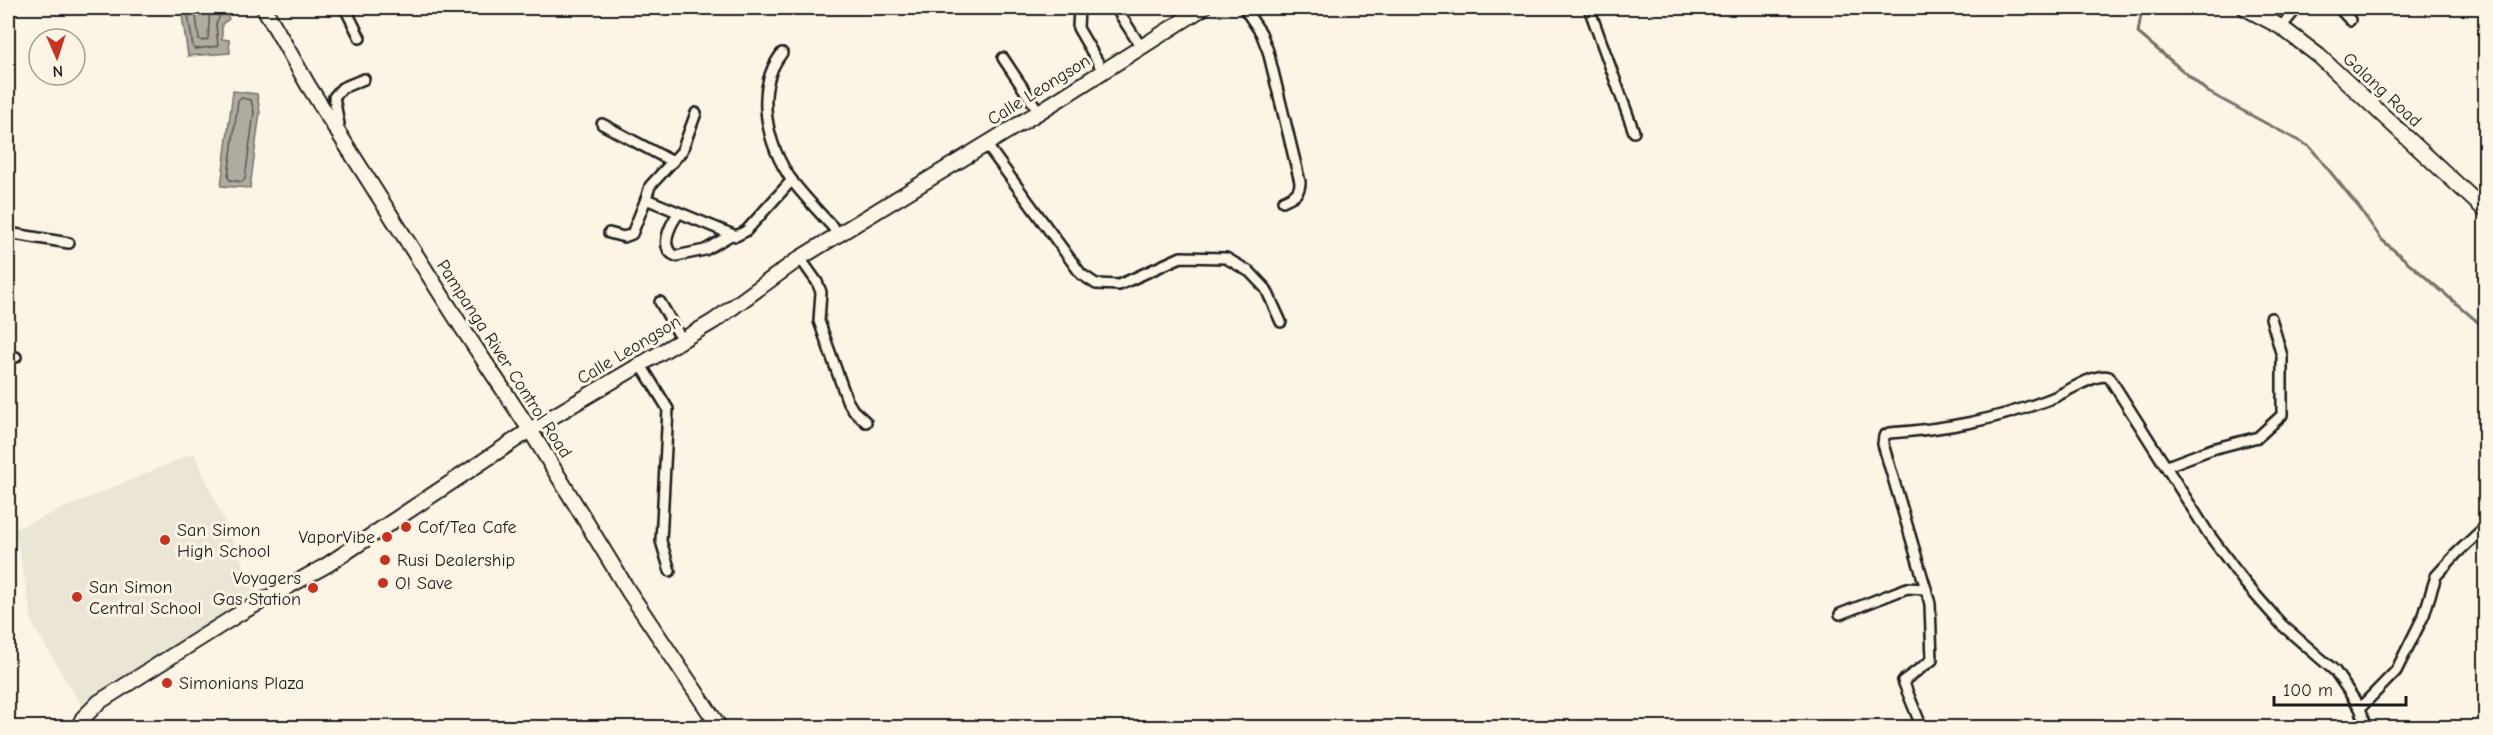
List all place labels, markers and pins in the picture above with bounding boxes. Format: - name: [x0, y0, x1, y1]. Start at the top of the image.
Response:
- place label: Cof/Tea Cafe: [418, 517, 516, 538]
- place label: San Simon High School: [177, 520, 271, 562]
- marker: Cof/Tea Cafe: [399, 520, 413, 534]
- place label: VaporVibe: [298, 527, 375, 548]
- marker: VaporVibe: [380, 530, 394, 544]
- marker: San Simon High School: [158, 533, 172, 547]
- place label: Rusi Dealership: [397, 550, 515, 571]
- marker: Rusi Dealership: [378, 553, 392, 567]
- place label: Voyagers Gas Station: [213, 568, 301, 610]
- place label: O! Save: [395, 573, 452, 594]
- marker: O! Save: [376, 576, 390, 590]
- place label: San Simon Central School: [89, 577, 201, 619]
- marker: Voyagers Gas Station: [306, 581, 320, 595]
- marker: San Simon Central School: [70, 590, 84, 604]
- place label: Simonians Plaza: [179, 673, 304, 694]
- marker: Simonians Plaza: [160, 676, 174, 690]

